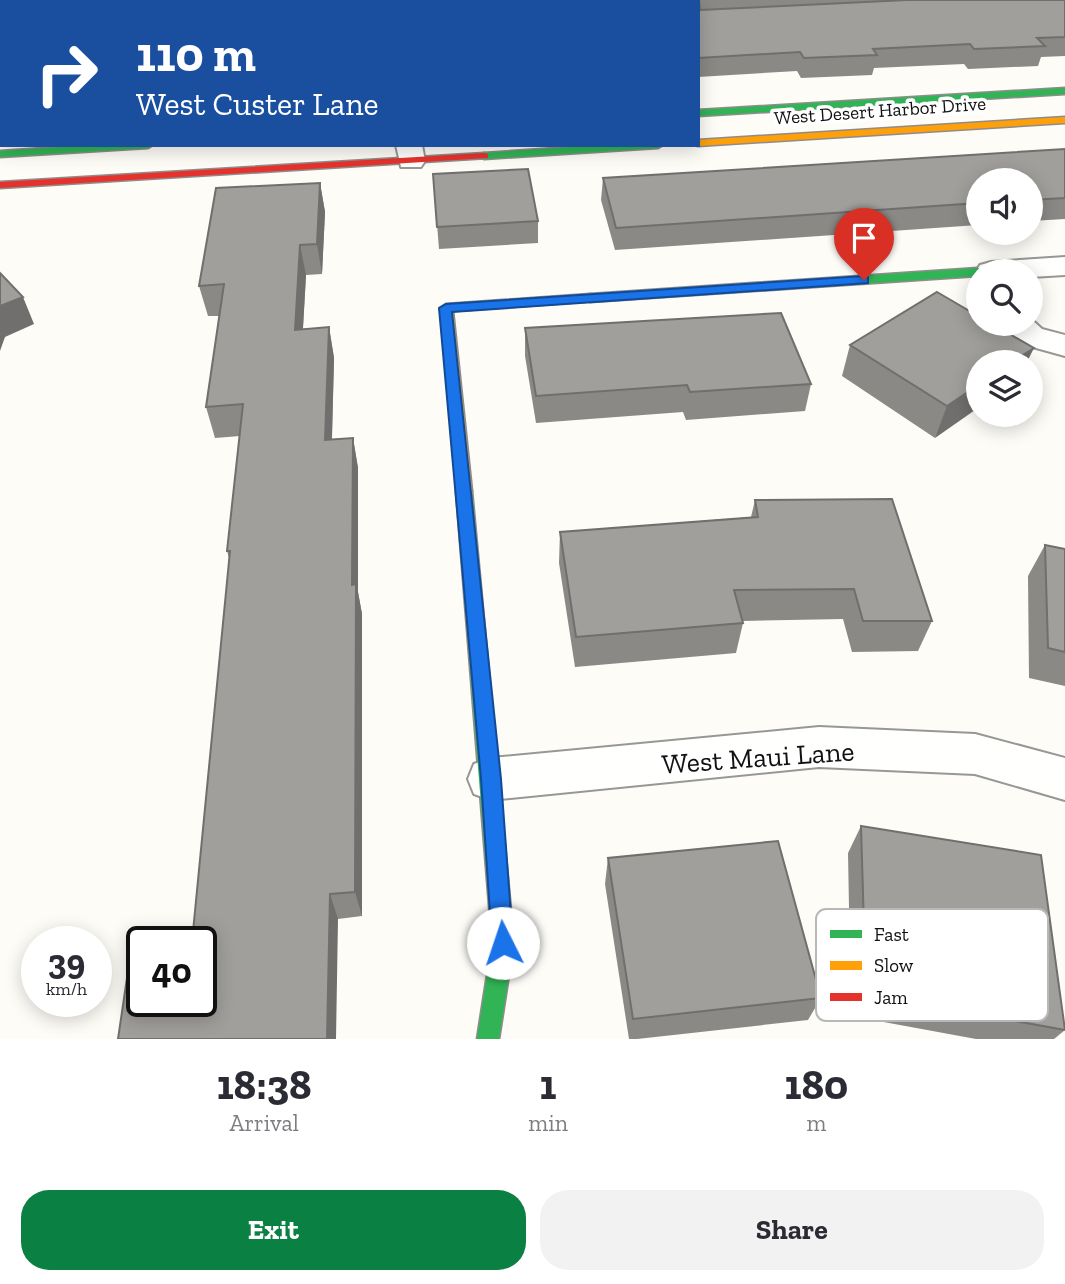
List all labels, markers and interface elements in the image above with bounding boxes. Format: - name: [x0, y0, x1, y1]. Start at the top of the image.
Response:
- text: 110 m: [136, 25, 256, 84]
- icon: right: [21, 28, 112, 119]
- text: West Custer Lane: [136, 85, 379, 123]
- street label: West Desert Harbor Drive: [773, 92, 987, 129]
- map controls: [966, 168, 1043, 427]
- button: sound: [966, 168, 1043, 245]
- pin: [834, 208, 894, 280]
- icon: arrive: [845, 219, 883, 257]
- button: search: [966, 259, 1043, 336]
- button: layers: [966, 350, 1043, 427]
- street label: West Maui Lane: [661, 734, 855, 781]
- position arrow: [466, 906, 540, 980]
- legend: [816, 909, 1048, 1021]
- text: Fast: [874, 923, 909, 946]
- speed limit sign: 40: [126, 926, 217, 1017]
- text: 39: [48, 941, 85, 983]
- text: Slow: [874, 954, 914, 977]
- text: km/h: [46, 978, 87, 1000]
- text: Jam: [874, 986, 908, 1009]
- text: 18:38: [217, 1059, 312, 1110]
- text: 1: [540, 1059, 557, 1110]
- text: 180: [784, 1059, 848, 1110]
- text: Arrival: [230, 1109, 299, 1137]
- text: min: [528, 1109, 568, 1137]
- text: m: [806, 1109, 826, 1137]
- button: Exit: [21, 1190, 526, 1270]
- button: Share: [540, 1190, 1044, 1270]

